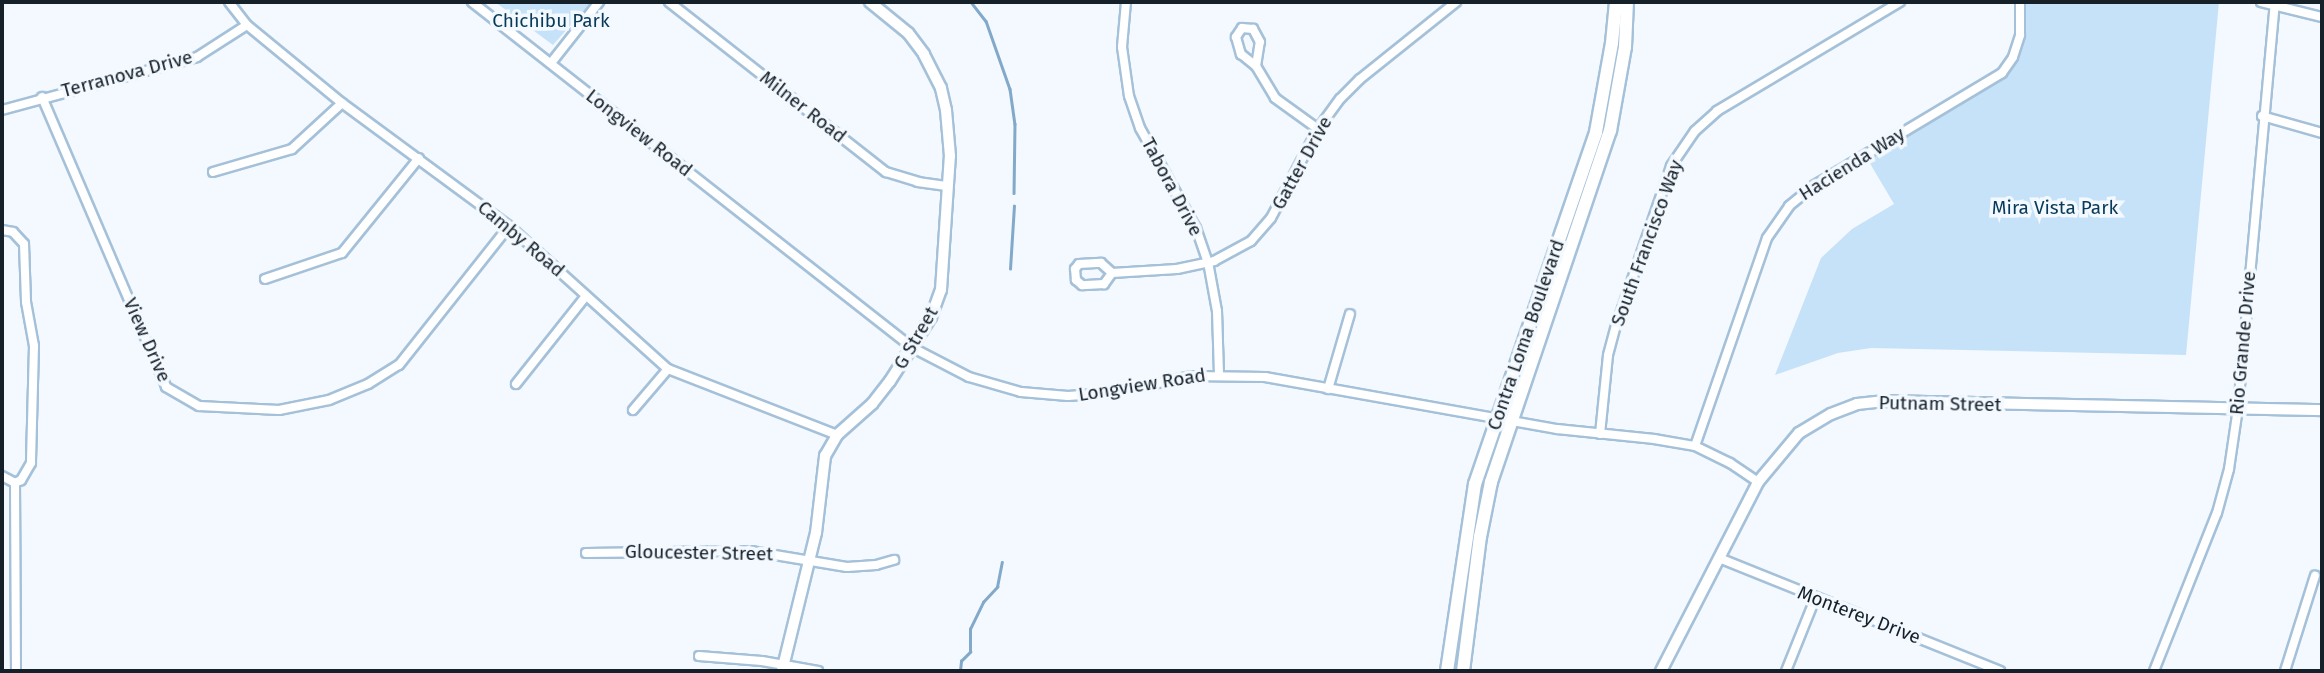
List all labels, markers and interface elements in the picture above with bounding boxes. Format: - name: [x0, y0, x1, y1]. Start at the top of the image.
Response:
- park label: Chichibu Park: [492, 10, 610, 32]
- street label: Terranova Drive: [59, 46, 195, 102]
- street label: Milner Road: [755, 66, 851, 148]
- street label: Longview Road: [581, 84, 697, 182]
- street label: Gatter Drive: [1267, 112, 1337, 214]
- street label: Hacienda Way: [1795, 122, 1909, 206]
- street label: Tabora Drive: [1137, 134, 1207, 240]
- street label: South Francisco Way: [1606, 157, 1688, 329]
- street label: Camby Road: [473, 196, 569, 282]
- park label: Mira Vista Park: [1992, 197, 2118, 219]
- street label: Contra Loma Boulevard: [1483, 237, 1569, 433]
- street label: Rio Grande Drive: [2225, 270, 2261, 416]
- street label: View Drive: [118, 294, 176, 386]
- street label: G Street: [889, 303, 943, 373]
- street label: Longview Road: [1077, 364, 1207, 406]
- street label: Putnam Street: [1878, 392, 2002, 416]
- street label: Gloucester Street: [625, 540, 773, 566]
- street label: Monterey Drive: [1794, 581, 1924, 649]

